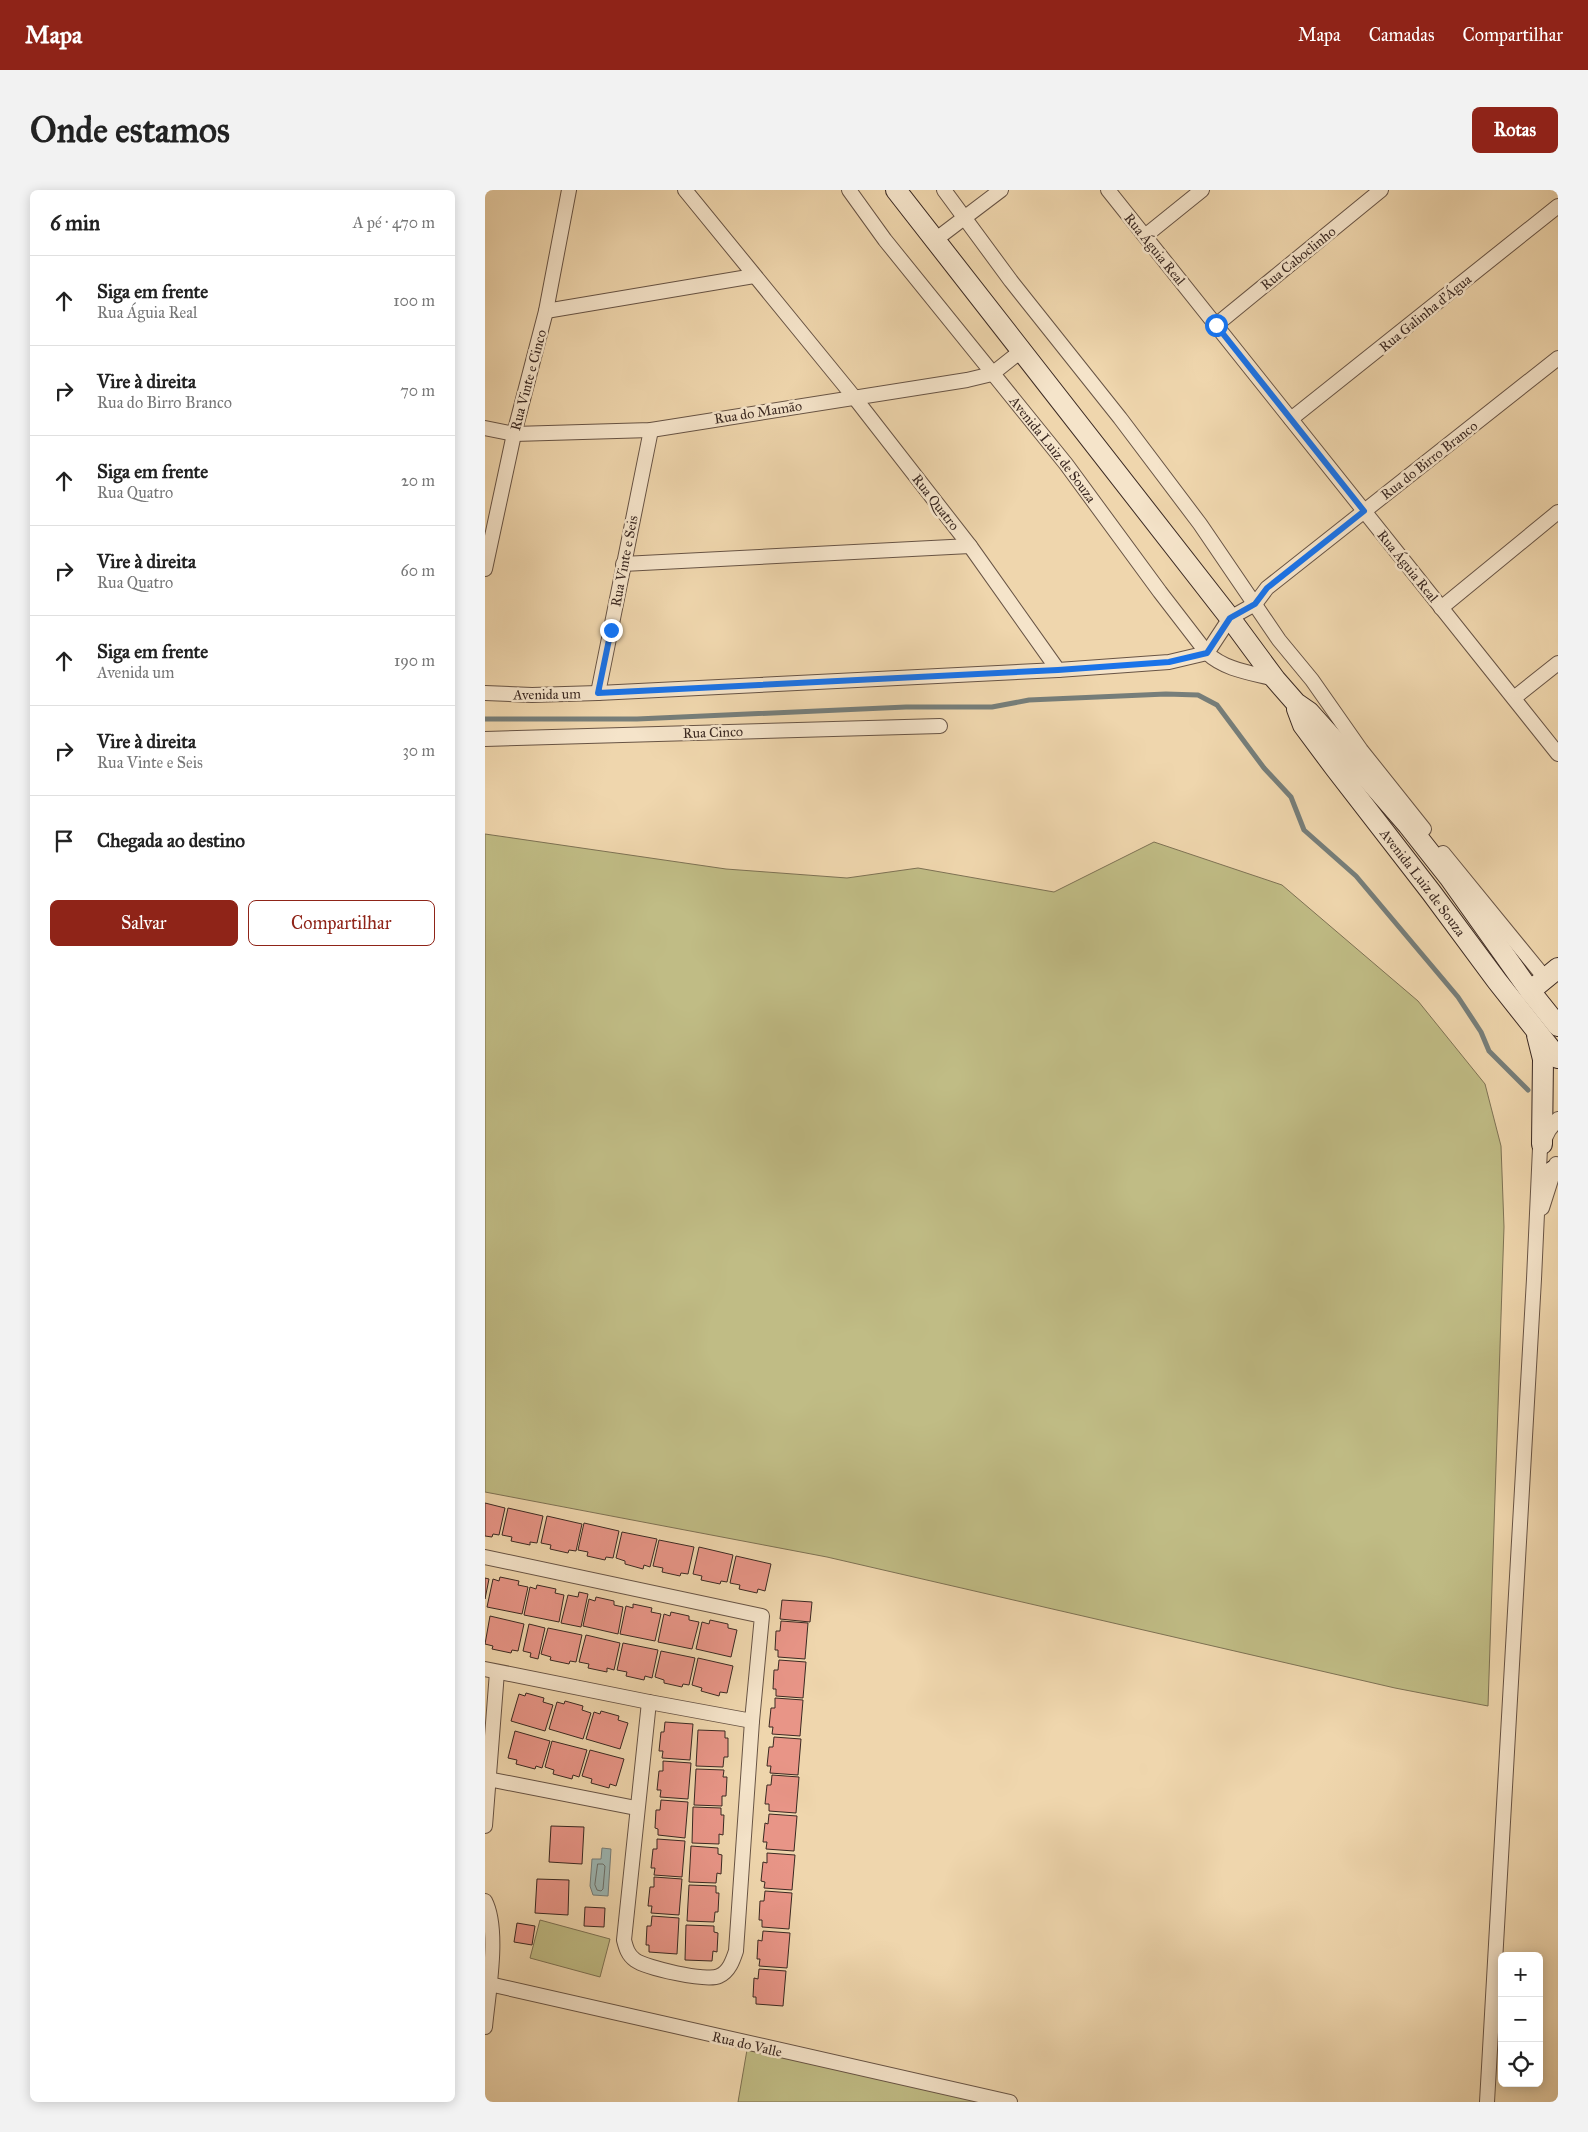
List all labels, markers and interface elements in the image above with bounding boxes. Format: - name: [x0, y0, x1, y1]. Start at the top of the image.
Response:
- text: Mapa: [25, 20, 82, 50]
- text: Mapa: [1298, 24, 1341, 46]
- text: Camadas: [1369, 24, 1435, 46]
- text: Compartilhar: [1463, 24, 1563, 46]
- button: Rotas: [1472, 107, 1558, 153]
- text: Onde estamos: [30, 109, 230, 152]
- street label: Rua Águia Real: [1120, 209, 1191, 289]
- text: 6 min: [50, 210, 100, 236]
- text: A pé · 470 m: [353, 213, 435, 232]
- street label: Rua Caboclinho: [1257, 223, 1339, 294]
- street label: Rua Galinha d'Água: [1375, 269, 1475, 356]
- text: Siga em frente: [97, 280, 208, 303]
- icon: ahead: [50, 287, 78, 315]
- text: 100 m: [393, 291, 435, 310]
- text: Rua Águia Real: [97, 303, 197, 322]
- route start: [1205, 314, 1228, 337]
- street label: Rua Vinte e Cinco: [507, 328, 550, 433]
- text: Vire à direita: [97, 370, 196, 393]
- icon: right: [50, 377, 78, 405]
- text: 70 m: [400, 381, 435, 400]
- street label: Avenida Luiz de Souza: [1005, 392, 1100, 506]
- text: Rua do Birro Branco: [97, 393, 232, 412]
- street label: Rua do Mamão: [713, 397, 803, 428]
- street label: Rua do Birro Branco: [1378, 417, 1481, 503]
- text: Siga em frente: [97, 460, 208, 483]
- icon: ahead: [50, 467, 78, 495]
- text: 20 m: [401, 471, 435, 490]
- street label: Rua Quatro: [908, 471, 963, 534]
- text: Rua Quatro: [97, 483, 173, 502]
- street label: Rua Vinte e Seis: [607, 514, 642, 608]
- street label: Rua Águia Real: [1373, 526, 1444, 606]
- text: Vire à direita: [97, 550, 196, 573]
- icon: right: [50, 557, 78, 585]
- text: 60 m: [401, 561, 435, 580]
- text: Rua Quatro: [97, 573, 173, 592]
- route end: [600, 619, 623, 642]
- text: Siga em frente: [97, 640, 208, 663]
- icon: ahead: [50, 647, 78, 675]
- text: 190 m: [394, 651, 435, 670]
- text: Avenida um: [97, 663, 174, 682]
- street label: Avenida um: [512, 685, 581, 704]
- street label: Rua Cinco: [683, 723, 743, 742]
- text: Vire à direita: [97, 730, 196, 753]
- icon: right: [50, 737, 78, 765]
- text: 30 m: [402, 741, 435, 760]
- text: Rua Vinte e Seis: [97, 753, 203, 772]
- street label: Avenida Luiz de Souza: [1376, 825, 1469, 940]
- icon: arrive: [50, 827, 78, 855]
- text: Chegada ao destino: [97, 829, 245, 852]
- button: Salvar: [50, 900, 238, 946]
- button: Compartilhar: [248, 900, 435, 946]
- map controls: [1498, 1952, 1543, 2087]
- button: +: [1498, 1952, 1543, 1997]
- button: −: [1498, 1997, 1543, 2042]
- street label: Rua do Valle: [710, 2028, 784, 2061]
- button: locate: [1498, 2042, 1543, 2087]

